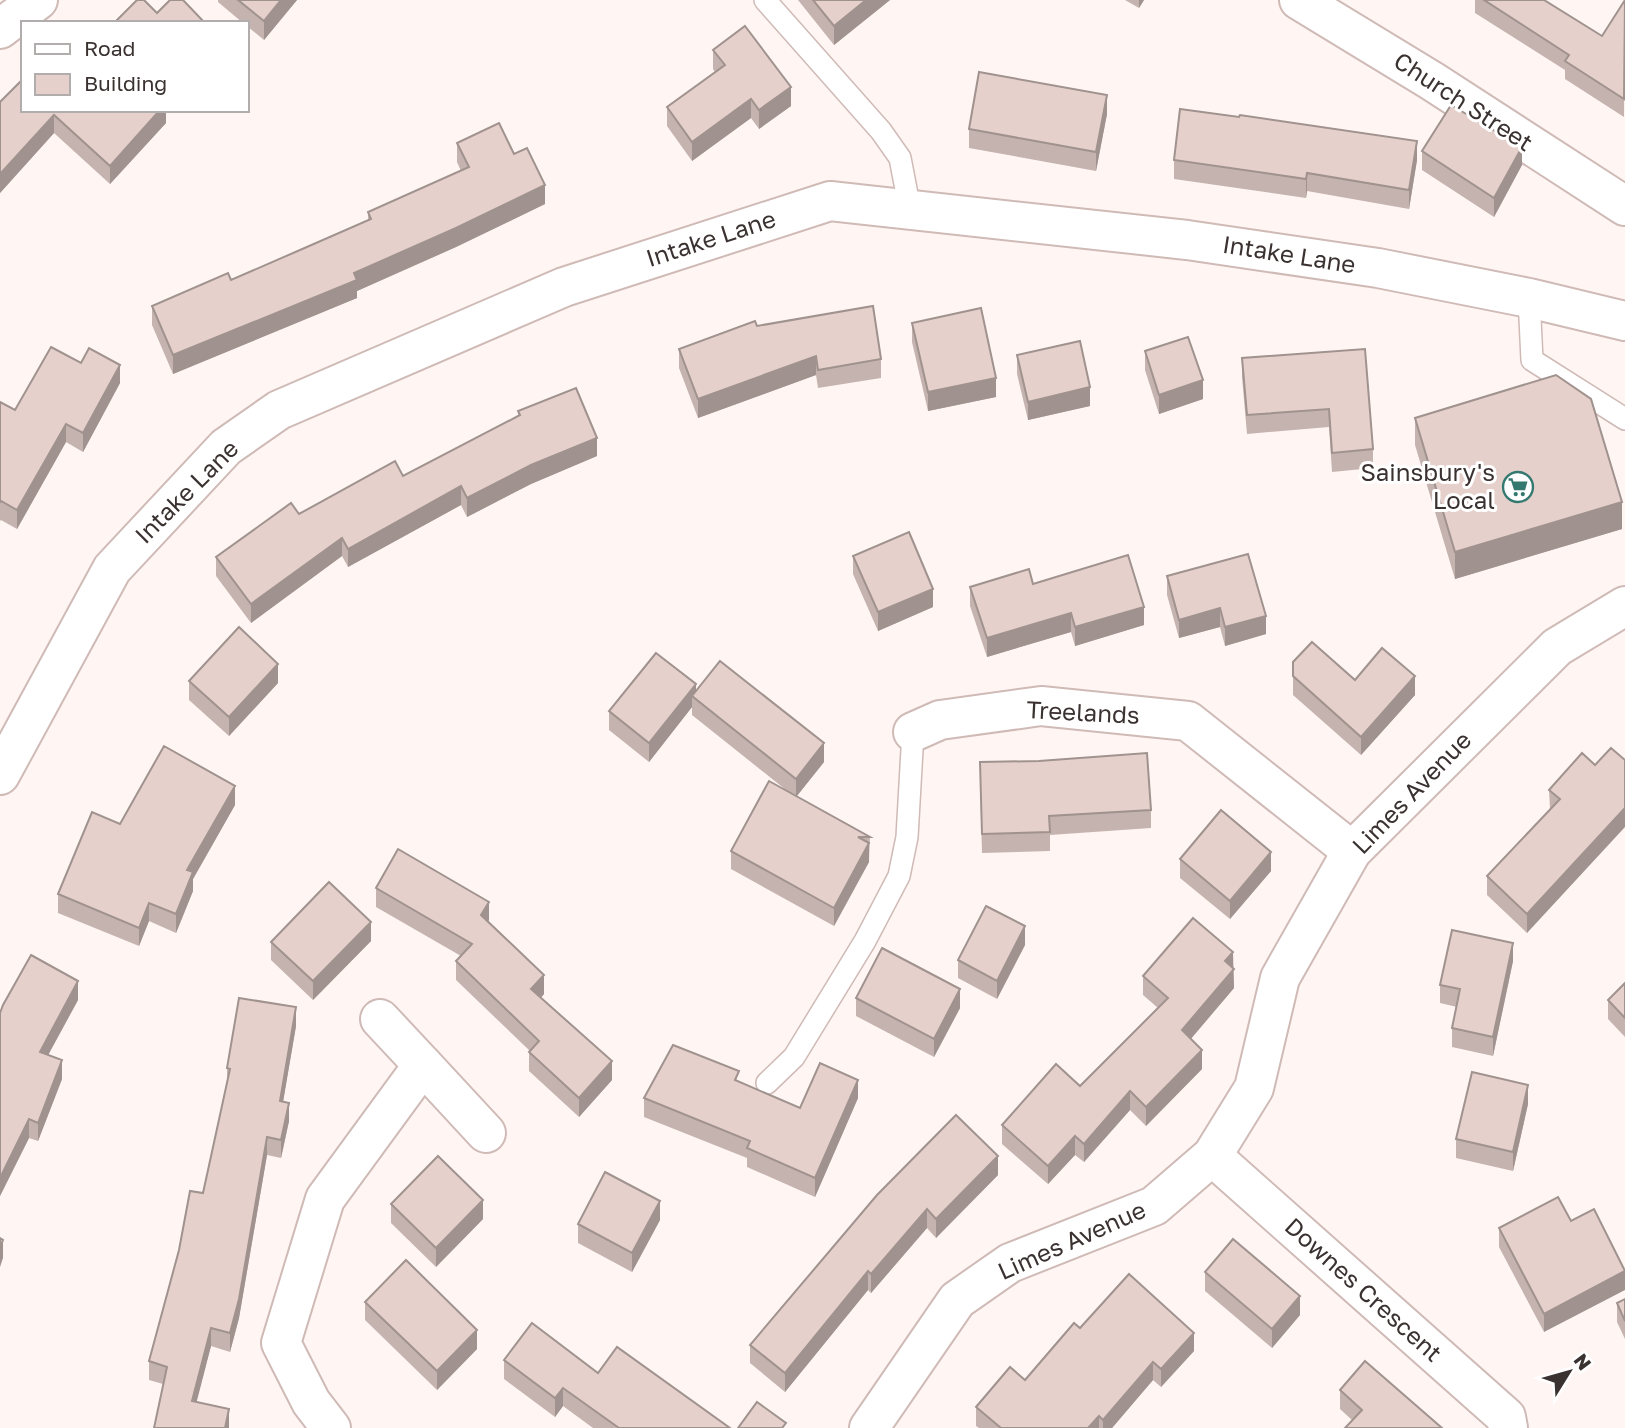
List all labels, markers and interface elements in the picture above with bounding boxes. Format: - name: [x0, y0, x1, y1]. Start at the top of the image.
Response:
- legend: [21, 21, 248, 112]
- text: Road: [84, 35, 135, 61]
- street label: Church Street: [1389, 45, 1539, 156]
- text: Building: [84, 70, 167, 96]
- street label: Intake Lane: [642, 203, 779, 272]
- street label: Intake Lane: [1221, 229, 1358, 278]
- street label: Intake Lane: [128, 433, 244, 549]
- place label: Sainsbury's Local: [1360, 457, 1495, 514]
- supermarket icon: Sainsbury's Local: [1501, 470, 1535, 504]
- street label: Treelands: [1026, 694, 1140, 729]
- street label: Limes Avenue: [1345, 725, 1476, 859]
- street label: Limes Avenue: [993, 1194, 1150, 1285]
- street label: Downes Crescent: [1280, 1211, 1448, 1367]
- north arrow: [1534, 1337, 1604, 1407]
- text: N: [1569, 1349, 1597, 1374]

